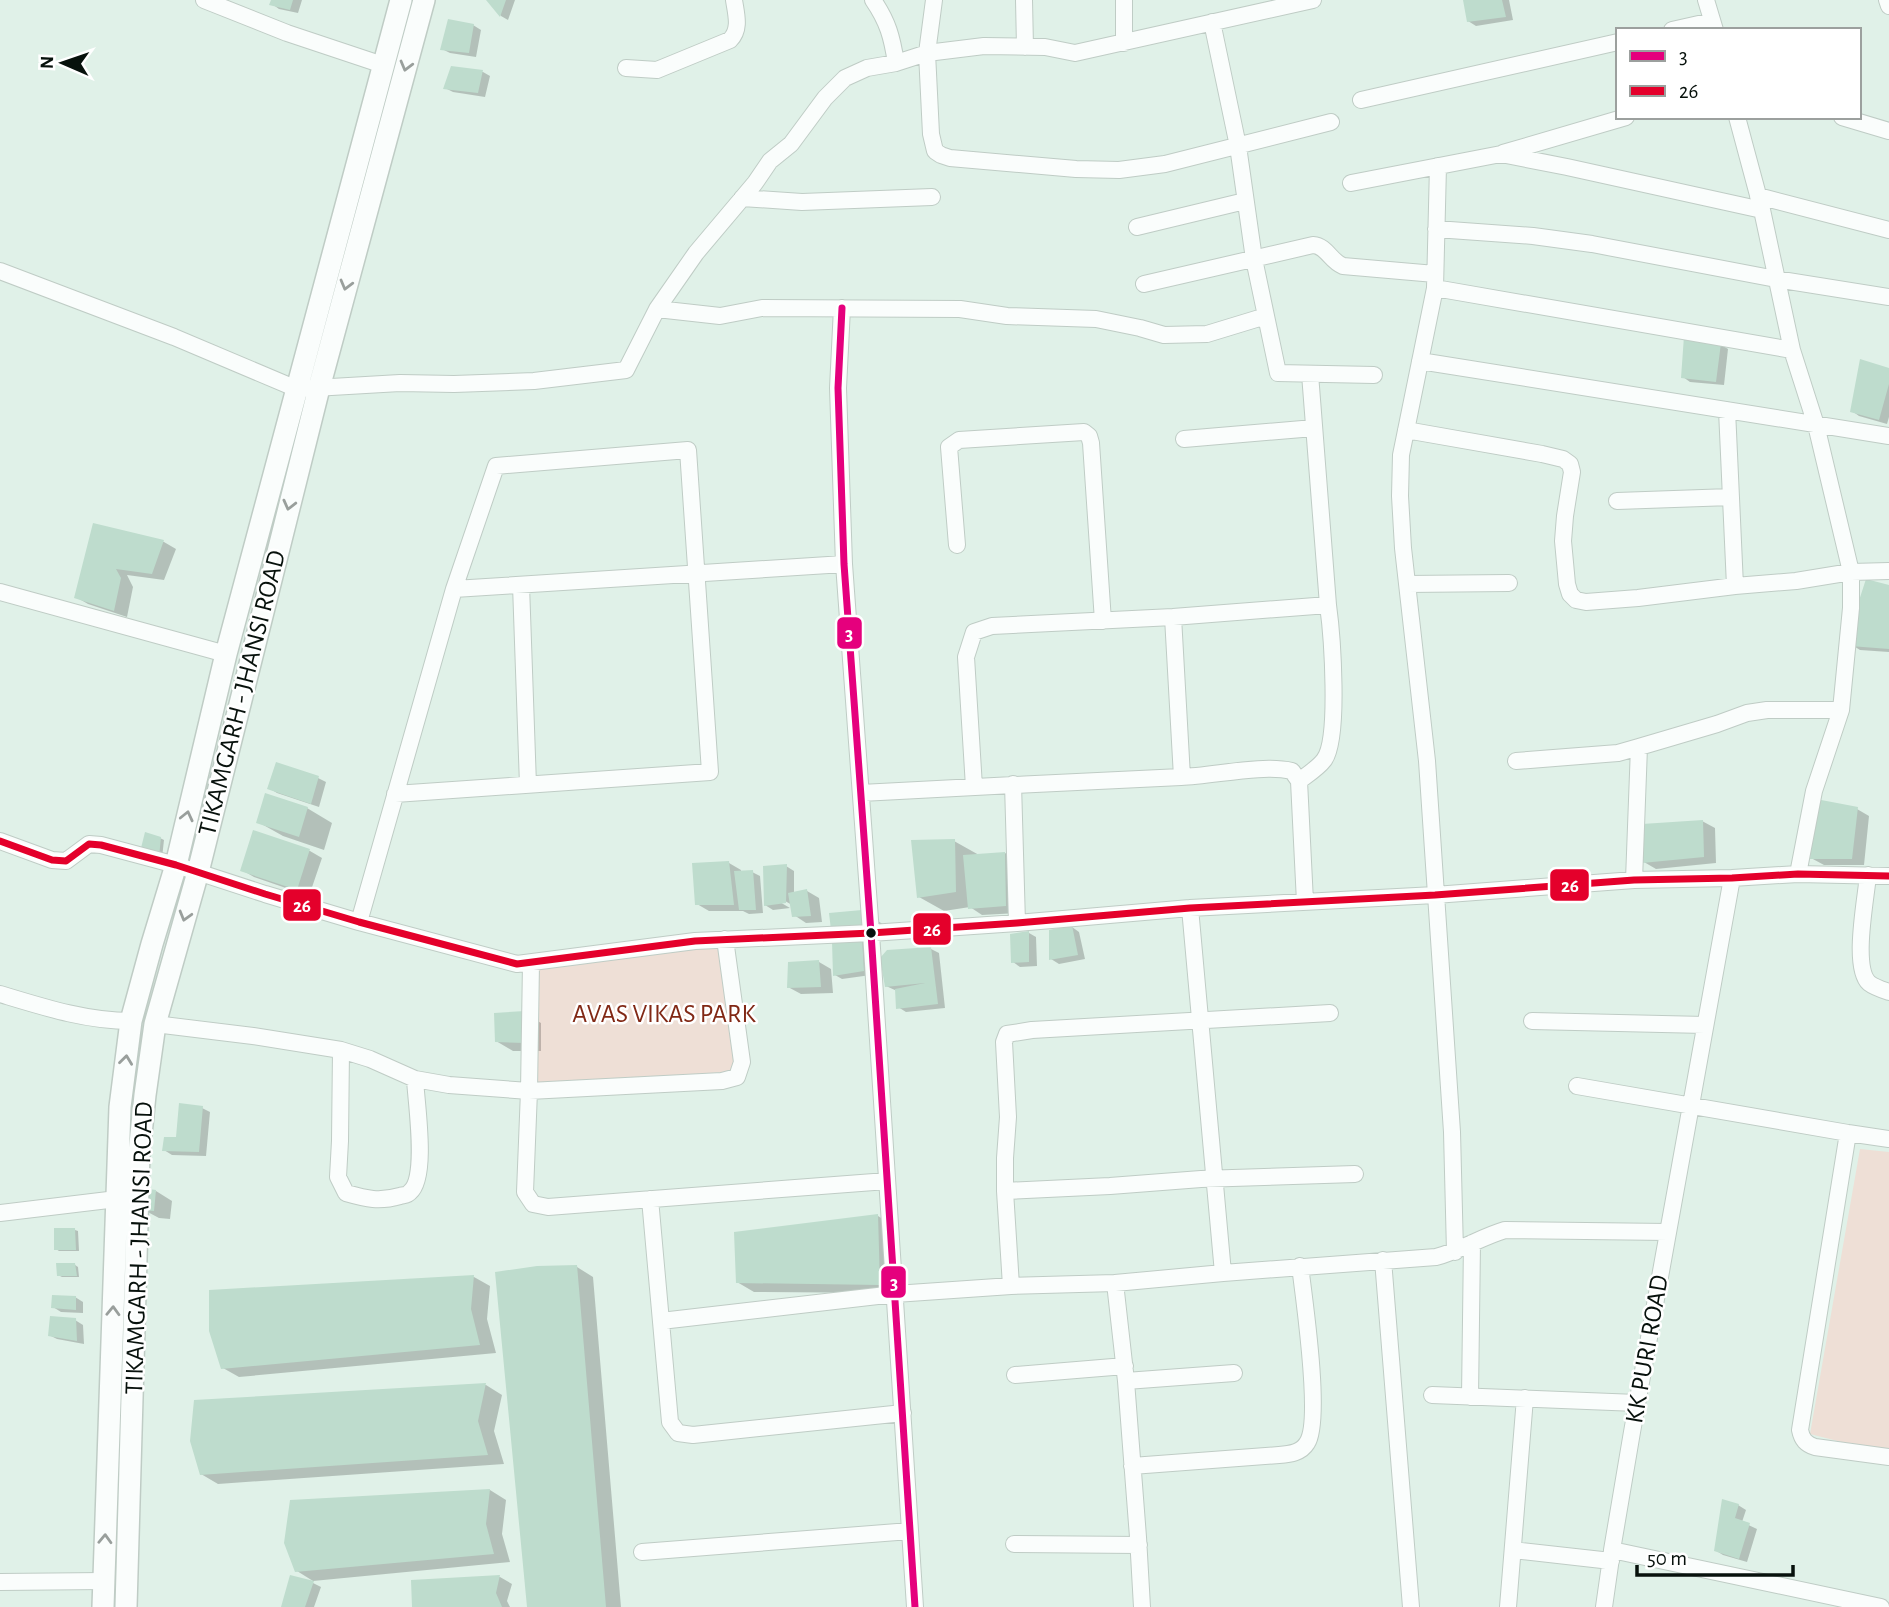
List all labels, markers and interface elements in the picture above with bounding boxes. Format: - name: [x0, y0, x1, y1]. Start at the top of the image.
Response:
- north arrow: [28, 28, 98, 98]
- legend: [1616, 28, 1861, 119]
- text: 3: [1679, 46, 1688, 67]
- text: N: [38, 56, 57, 69]
- one-way arrow: [400, 60, 414, 72]
- text: 26: [1679, 81, 1698, 102]
- one-way arrow: [340, 279, 355, 291]
- one-way arrow: [283, 499, 297, 511]
- street label: TIKAMGARH - JHANSI ROAD: [194, 548, 290, 838]
- line badge: 3: [836, 616, 863, 650]
- text: 3: [845, 625, 853, 644]
- one-way arrow: [179, 810, 194, 822]
- line badge: 26: [1549, 868, 1590, 902]
- text: 26: [1561, 877, 1579, 896]
- line badge: 26: [282, 888, 322, 922]
- text: 26: [293, 897, 311, 916]
- one-way arrow: [179, 910, 194, 922]
- line badge: 26: [912, 912, 952, 946]
- text: 26: [923, 921, 941, 940]
- unlabelled marker: [864, 926, 878, 940]
- park label: AVAS VIKAS PARK: [572, 1001, 756, 1027]
- one-way arrow: [119, 1054, 134, 1066]
- street label: TIKAMGARH - JHANSI ROAD: [121, 1101, 157, 1395]
- line badge: 3: [880, 1265, 907, 1299]
- street label: KK PURI ROAD: [1621, 1273, 1673, 1425]
- text: 3: [890, 1274, 898, 1293]
- one-way arrow: [105, 1306, 120, 1317]
- one-way arrow: [98, 1533, 113, 1544]
- scale bar: [1637, 1534, 1793, 1578]
- text: 50 m: [1647, 1548, 1687, 1569]

